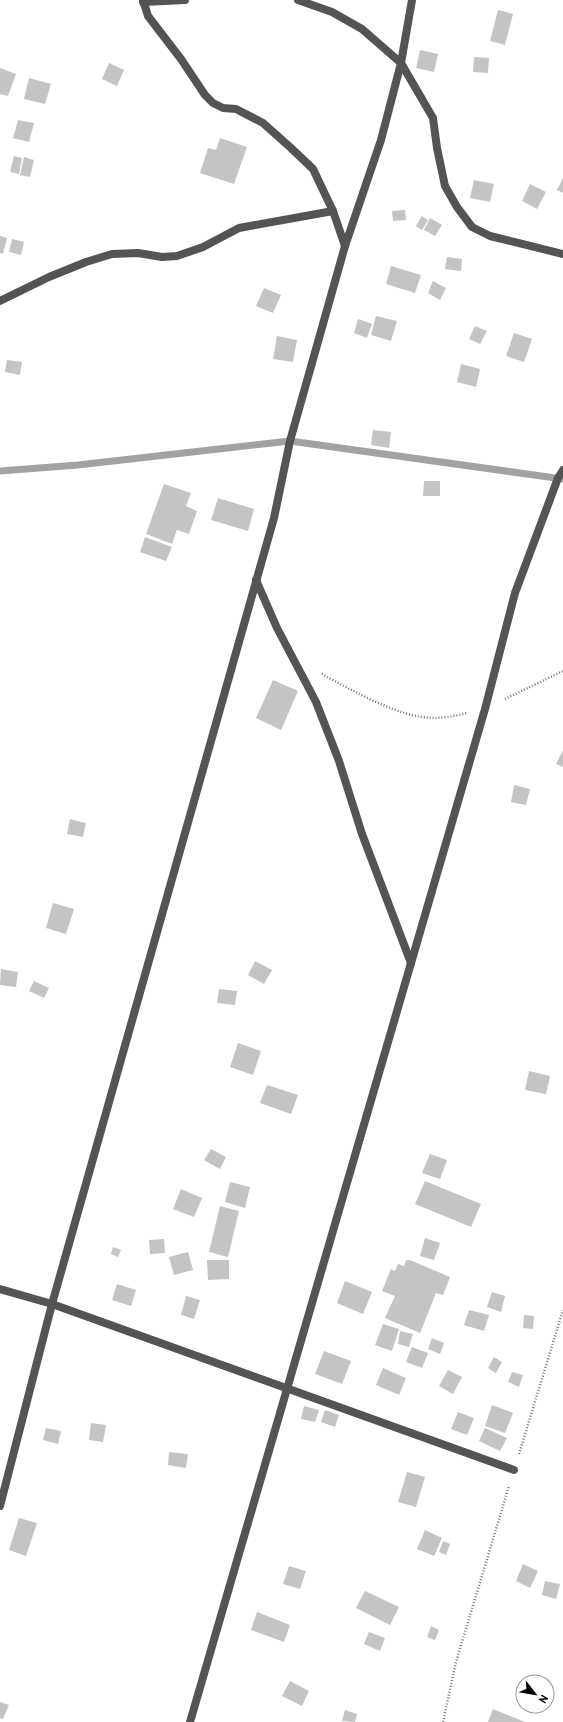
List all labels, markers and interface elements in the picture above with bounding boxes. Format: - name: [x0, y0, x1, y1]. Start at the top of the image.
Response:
- north arrow: [515, 1674, 555, 1714]
- text: N: [536, 1692, 551, 1706]

